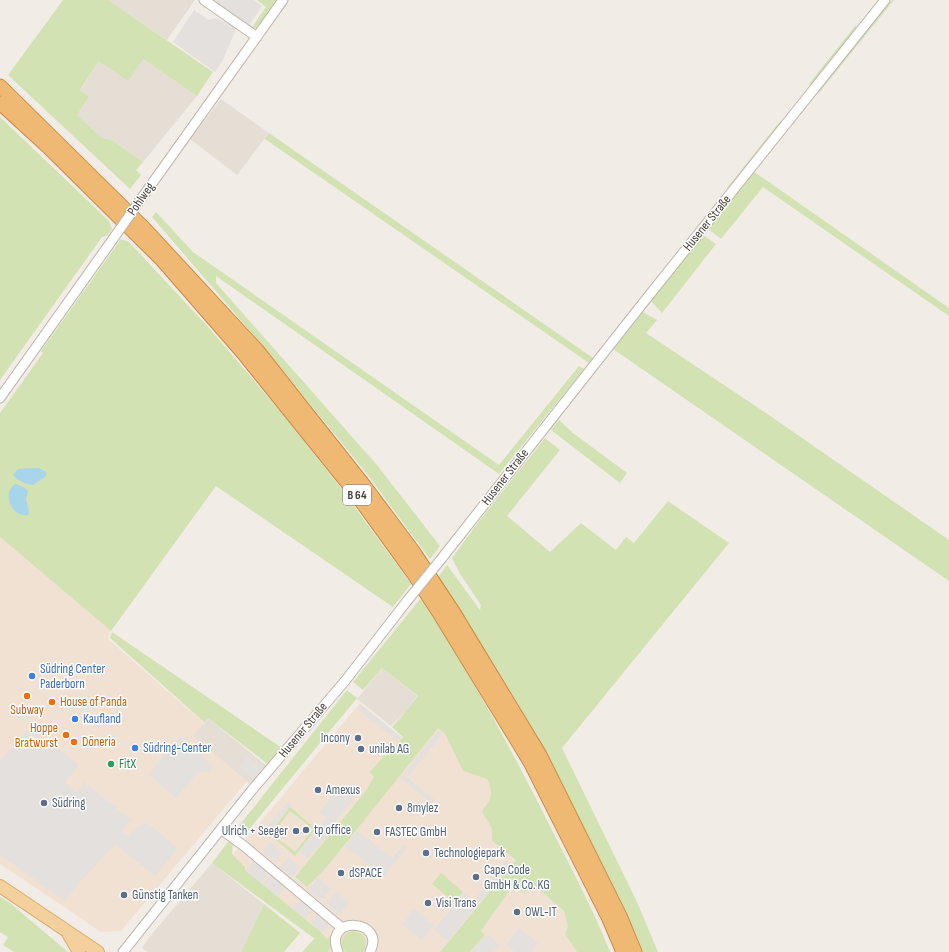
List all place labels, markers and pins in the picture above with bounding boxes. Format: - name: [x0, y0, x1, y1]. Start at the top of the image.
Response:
- place label: Südring Center Paderborn: [40, 661, 106, 692]
- marker: Südring Center Paderborn: [27, 671, 37, 681]
- marker: Subway: [22, 691, 32, 701]
- place label: House of Panda: [60, 694, 127, 710]
- marker: House of Panda: [47, 697, 57, 707]
- place label: Subway: [10, 702, 44, 718]
- place label: Kaufland: [83, 711, 121, 727]
- marker: Kaufland: [70, 714, 80, 724]
- place label: Hoppe Bratwurst: [15, 720, 58, 751]
- marker: Hoppe Bratwurst: [61, 730, 71, 740]
- place label: Incony: [321, 730, 350, 746]
- marker: Incony: [353, 733, 363, 743]
- place label: Döneria: [82, 734, 116, 750]
- marker: Döneria: [69, 737, 79, 747]
- place label: Südring-Center: [143, 740, 212, 756]
- place label: unilab AG: [369, 741, 409, 757]
- marker: Südring-Center: [130, 743, 140, 753]
- marker: unilab AG: [356, 744, 366, 754]
- place label: FitX: [119, 756, 137, 772]
- marker: FitX: [106, 759, 116, 769]
- place label: Amexus: [325, 782, 361, 798]
- marker: Amexus: [313, 785, 323, 795]
- place label: Südring: [52, 795, 85, 811]
- marker: Südring: [39, 798, 49, 808]
- place label: 8mylez: [407, 800, 439, 816]
- marker: 8mylez: [394, 803, 404, 813]
- place label: tp office: [314, 822, 351, 838]
- place label: Ulrich + Seeger: [222, 823, 288, 839]
- place label: FASTEC GmbH: [385, 824, 447, 840]
- marker: tp office: [301, 825, 311, 835]
- marker: Ulrich + Seeger: [291, 826, 301, 836]
- marker: FASTEC GmbH: [372, 827, 382, 837]
- place label: Technologiepark: [434, 845, 505, 861]
- marker: Technologiepark: [421, 848, 431, 858]
- place label: Cape Code GmbH & Co. KG: [484, 862, 550, 893]
- place label: dSPACE: [349, 865, 382, 881]
- marker: dSPACE: [336, 868, 346, 878]
- marker: Cape Code GmbH & Co. KG: [471, 872, 481, 882]
- place label: Günstig Tanken: [132, 887, 198, 903]
- marker: Günstig Tanken: [119, 890, 129, 900]
- place label: Visi Trans: [436, 895, 477, 911]
- marker: Visi Trans: [423, 898, 433, 908]
- place label: OWL-IT: [525, 904, 557, 920]
- marker: OWL-IT: [512, 907, 522, 917]

